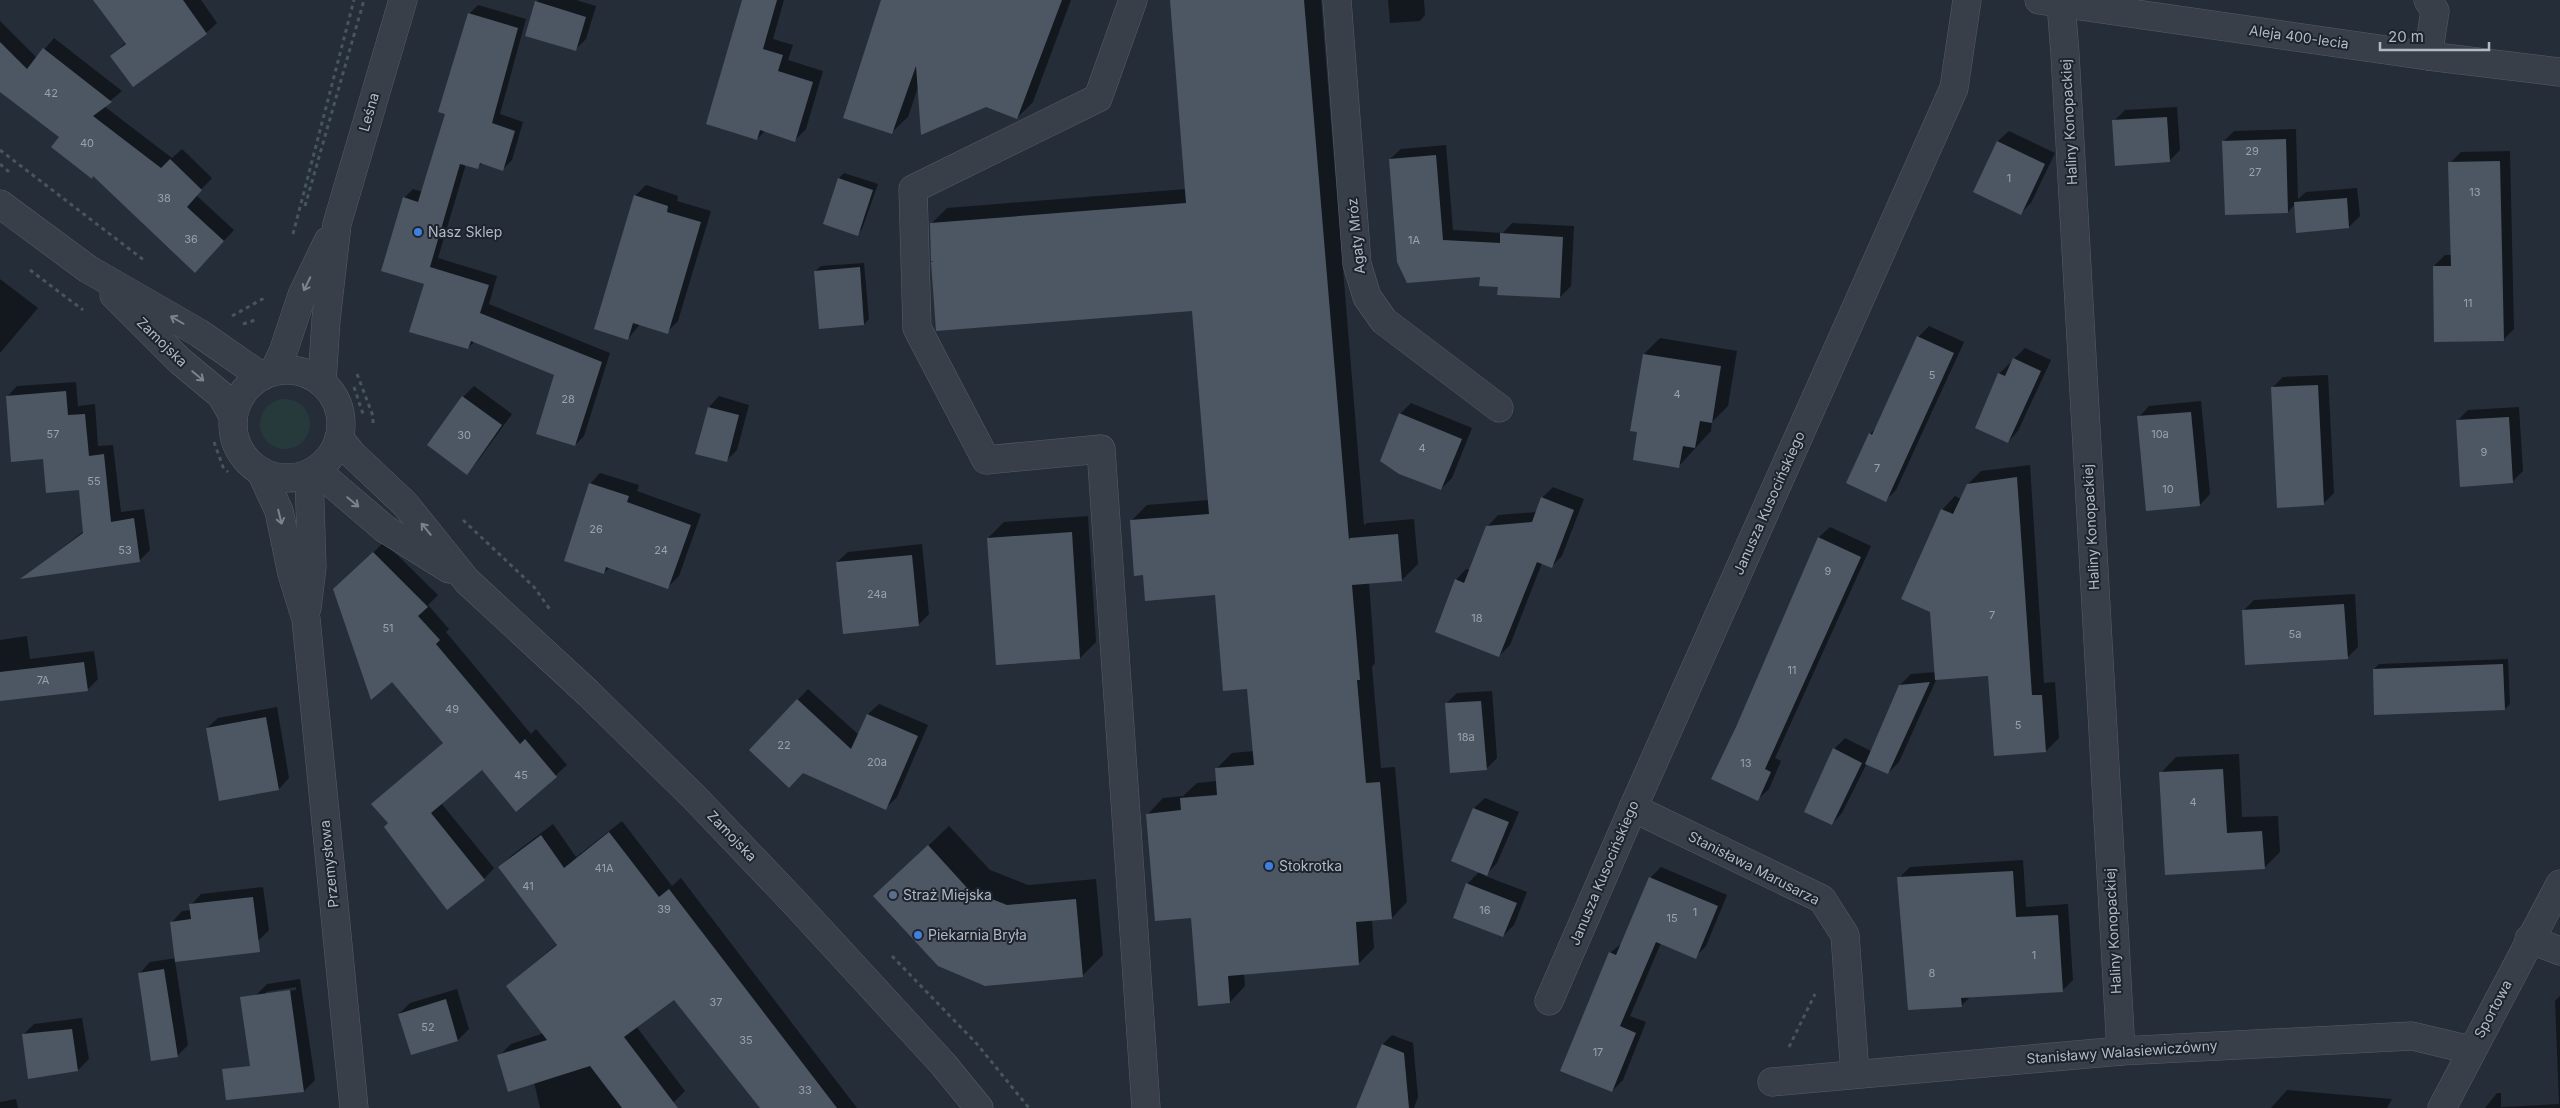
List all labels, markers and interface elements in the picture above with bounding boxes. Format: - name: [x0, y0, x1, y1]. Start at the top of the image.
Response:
- scale bar: [2380, 20, 2489, 52]
- street label: Aleja 400-lecia: [2248, 21, 2350, 52]
- text: 20 m: [2388, 27, 2424, 46]
- street label: Haliny Konopackiej: [2057, 59, 2080, 185]
- house number: 42: [44, 86, 58, 100]
- street label: Leśna: [355, 90, 382, 133]
- house number: 40: [80, 136, 94, 150]
- house number: 29: [2245, 144, 2259, 158]
- house number: 27: [2249, 165, 2261, 179]
- house number: 1: [2007, 171, 2011, 185]
- house number: 13: [2469, 185, 2481, 199]
- house number: 38: [157, 191, 171, 205]
- street label: Agaty Mróz: [1343, 197, 1368, 275]
- place label: Nasz Sklep: [428, 223, 502, 240]
- marker: Nasz Sklep: [412, 226, 424, 238]
- house number: 36: [184, 232, 198, 246]
- house number: 1A: [1408, 233, 1420, 247]
- one-way arrow: [302, 276, 311, 291]
- house number: 11: [2464, 296, 2472, 310]
- street label: Zamojska: [134, 313, 191, 370]
- one-way arrow: [169, 315, 184, 325]
- house number: 5: [1929, 368, 1936, 382]
- one-way arrow: [192, 371, 205, 382]
- house number: 4: [1673, 387, 1681, 401]
- house number: 28: [561, 392, 575, 406]
- house number: 57: [47, 427, 59, 441]
- house number: 10a: [2151, 427, 2169, 441]
- house number: 30: [457, 428, 471, 442]
- street label: Janusza Kusocińskiego: [1729, 428, 1808, 577]
- house number: 4: [1418, 441, 1426, 455]
- house number: 9: [2481, 445, 2488, 459]
- house number: 7: [1874, 461, 1880, 475]
- street label: Haliny Konopackiej: [2079, 464, 2102, 590]
- house number: 55: [87, 474, 101, 488]
- house number: 10: [2162, 482, 2174, 496]
- one-way arrow: [346, 496, 359, 508]
- one-way arrow: [276, 509, 285, 525]
- house number: 26: [589, 522, 603, 536]
- one-way arrow: [420, 523, 431, 536]
- house number: 53: [118, 543, 132, 557]
- house number: 24: [654, 543, 668, 557]
- house number: 9: [1825, 564, 1832, 578]
- house number: 24a: [867, 587, 887, 601]
- house number: 7: [1989, 608, 1995, 622]
- house number: 18: [1471, 611, 1483, 625]
- house number: 51: [382, 621, 394, 635]
- house number: 5a: [2289, 627, 2301, 641]
- house number: 11: [1788, 663, 1796, 677]
- house number: 7A: [37, 673, 50, 687]
- house number: 49: [445, 702, 459, 716]
- house number: 5: [2015, 718, 2022, 732]
- house number: 18a: [1457, 730, 1475, 744]
- house number: 22: [777, 738, 791, 752]
- house number: 20a: [867, 755, 887, 769]
- house number: 13: [1740, 756, 1752, 770]
- house number: 45: [514, 768, 528, 782]
- house number: 4: [2189, 795, 2197, 809]
- street label: Janusza Kusocińskiego: [1565, 798, 1642, 948]
- street label: Zamojska: [704, 807, 761, 864]
- street label: Przemysłowa: [315, 819, 342, 909]
- street label: Stanisława Marusarza: [1686, 827, 1823, 908]
- place label: Stokrotka: [1279, 857, 1342, 874]
- marker: Stokrotka: [1263, 860, 1275, 872]
- house number: 41A: [595, 861, 614, 875]
- street label: Haliny Konopackiej: [2101, 868, 2124, 994]
- house number: 41: [522, 879, 534, 893]
- place label: Straż Miejska: [903, 886, 992, 903]
- marker: Straż Miejska: [887, 889, 899, 901]
- house number: 39: [657, 902, 671, 916]
- house number: 16: [1479, 903, 1491, 917]
- house number: 1: [1693, 905, 1697, 919]
- house number: 15: [1666, 911, 1678, 925]
- place label: Piekarnia Bryła: [928, 926, 1027, 943]
- marker: Piekarnia Bryła: [912, 929, 924, 941]
- house number: 1: [2032, 948, 2036, 962]
- house number: 8: [1929, 966, 1936, 980]
- street label: Sportowa: [2470, 977, 2515, 1041]
- house number: 37: [709, 995, 723, 1009]
- house number: 52: [421, 1020, 435, 1034]
- house number: 35: [739, 1033, 753, 1047]
- street label: Stanisławy Walasiewiczówny: [2026, 1036, 2218, 1067]
- house number: 17: [1593, 1045, 1603, 1059]
- house number: 33: [798, 1083, 812, 1097]

